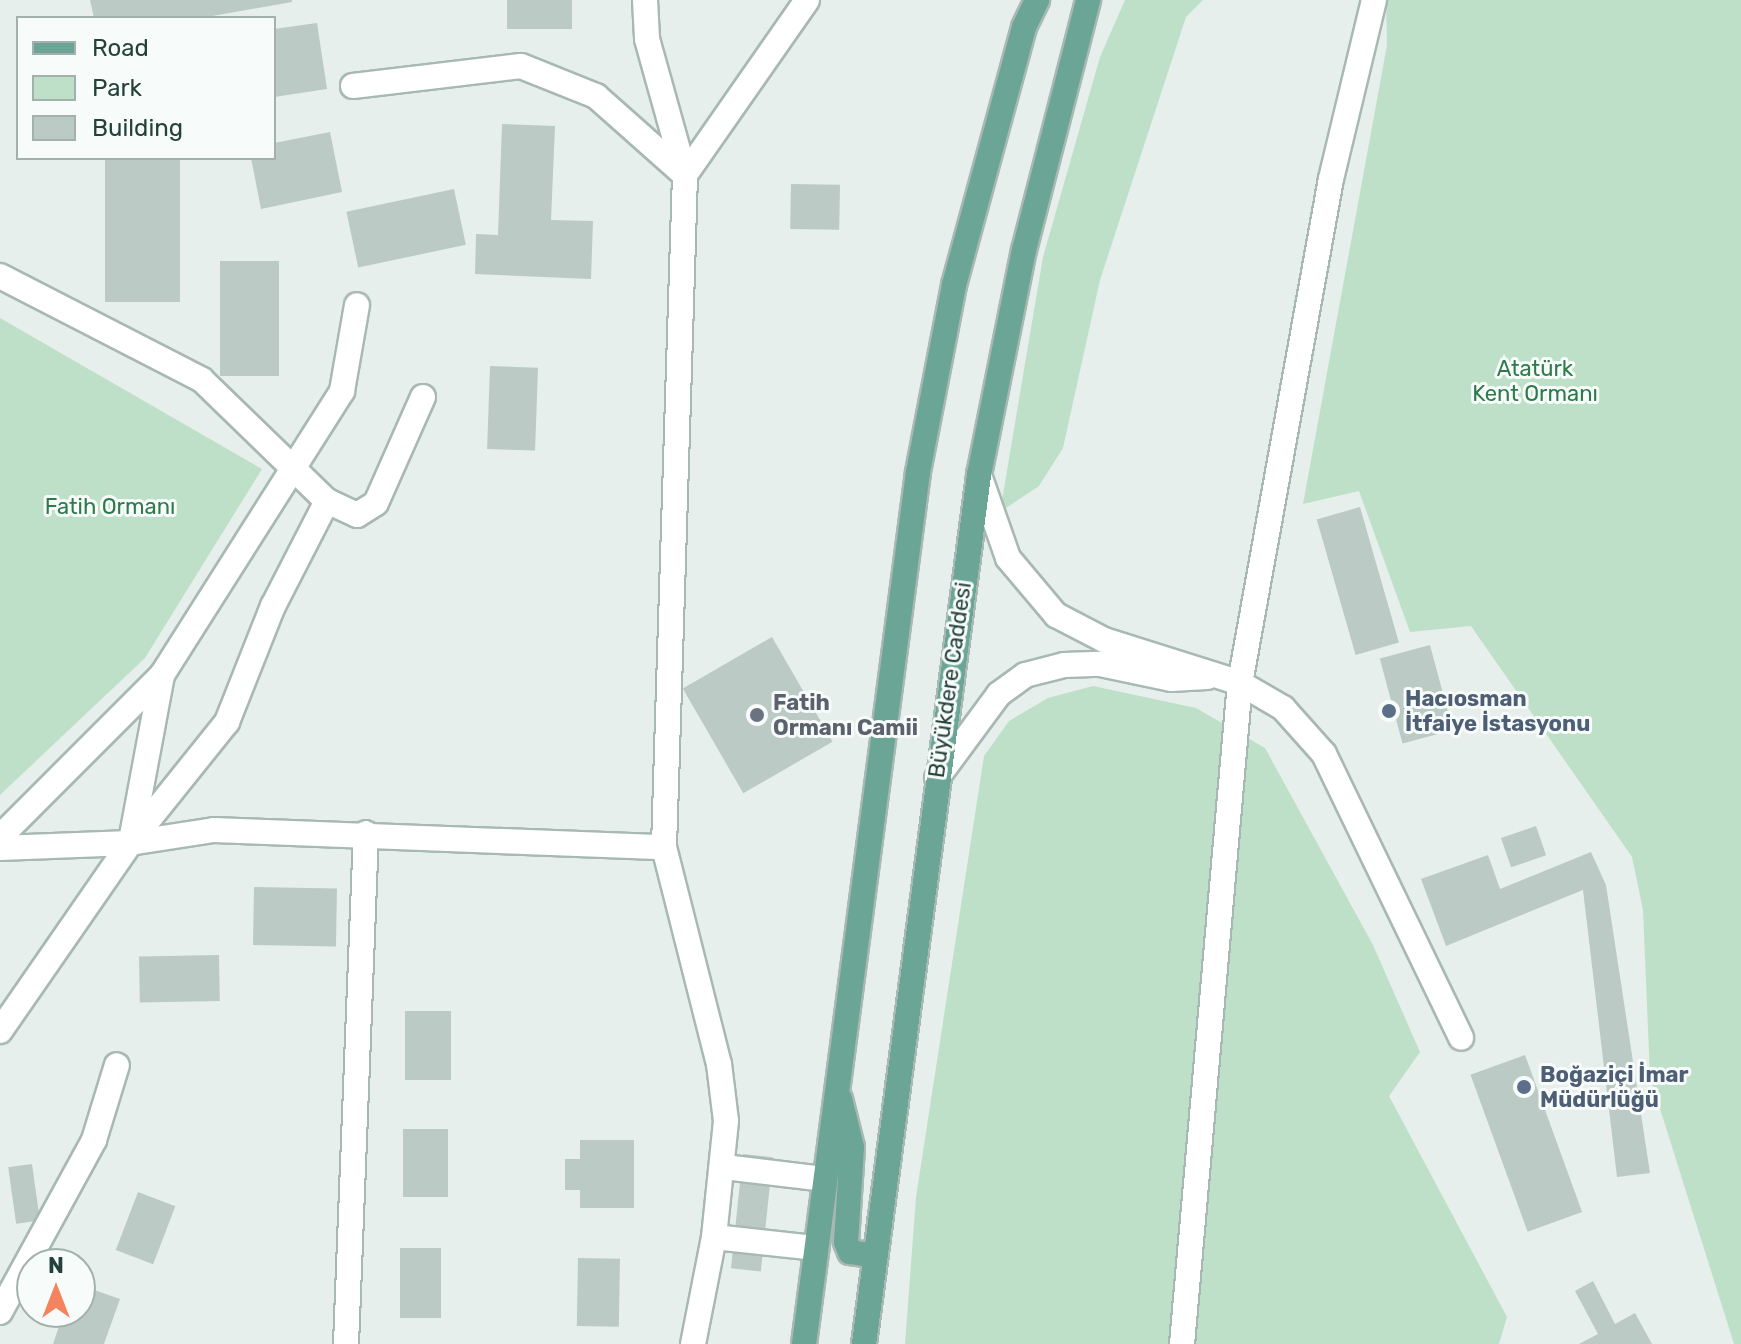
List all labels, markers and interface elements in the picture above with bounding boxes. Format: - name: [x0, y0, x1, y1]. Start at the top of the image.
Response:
- legend: [16, 16, 276, 160]
- text: Road: [92, 34, 149, 62]
- text: Park: [92, 74, 142, 102]
- text: Building: [92, 114, 183, 142]
- park label: Atatürk Kent Ormanı: [1472, 355, 1598, 406]
- park label: Fatih Ormanı: [45, 494, 175, 520]
- street label: Büyükdere Caddesi: [923, 580, 977, 780]
- place label: Hacıosman İtfaiye İstasyonu: [1405, 685, 1590, 736]
- place label: Fatih Ormanı Camii: [773, 689, 918, 740]
- marker: Hacıosman İtfaiye İstasyonu: [1380, 702, 1398, 720]
- marker: Fatih Ormanı Camii: [748, 706, 766, 724]
- place label: Boğaziçi İmar Müdürlüğü: [1540, 1061, 1689, 1112]
- marker: Boğaziçi İmar Müdürlüğü: [1515, 1078, 1533, 1096]
- north arrow: [16, 1248, 96, 1328]
- text: N: [48, 1252, 64, 1279]

